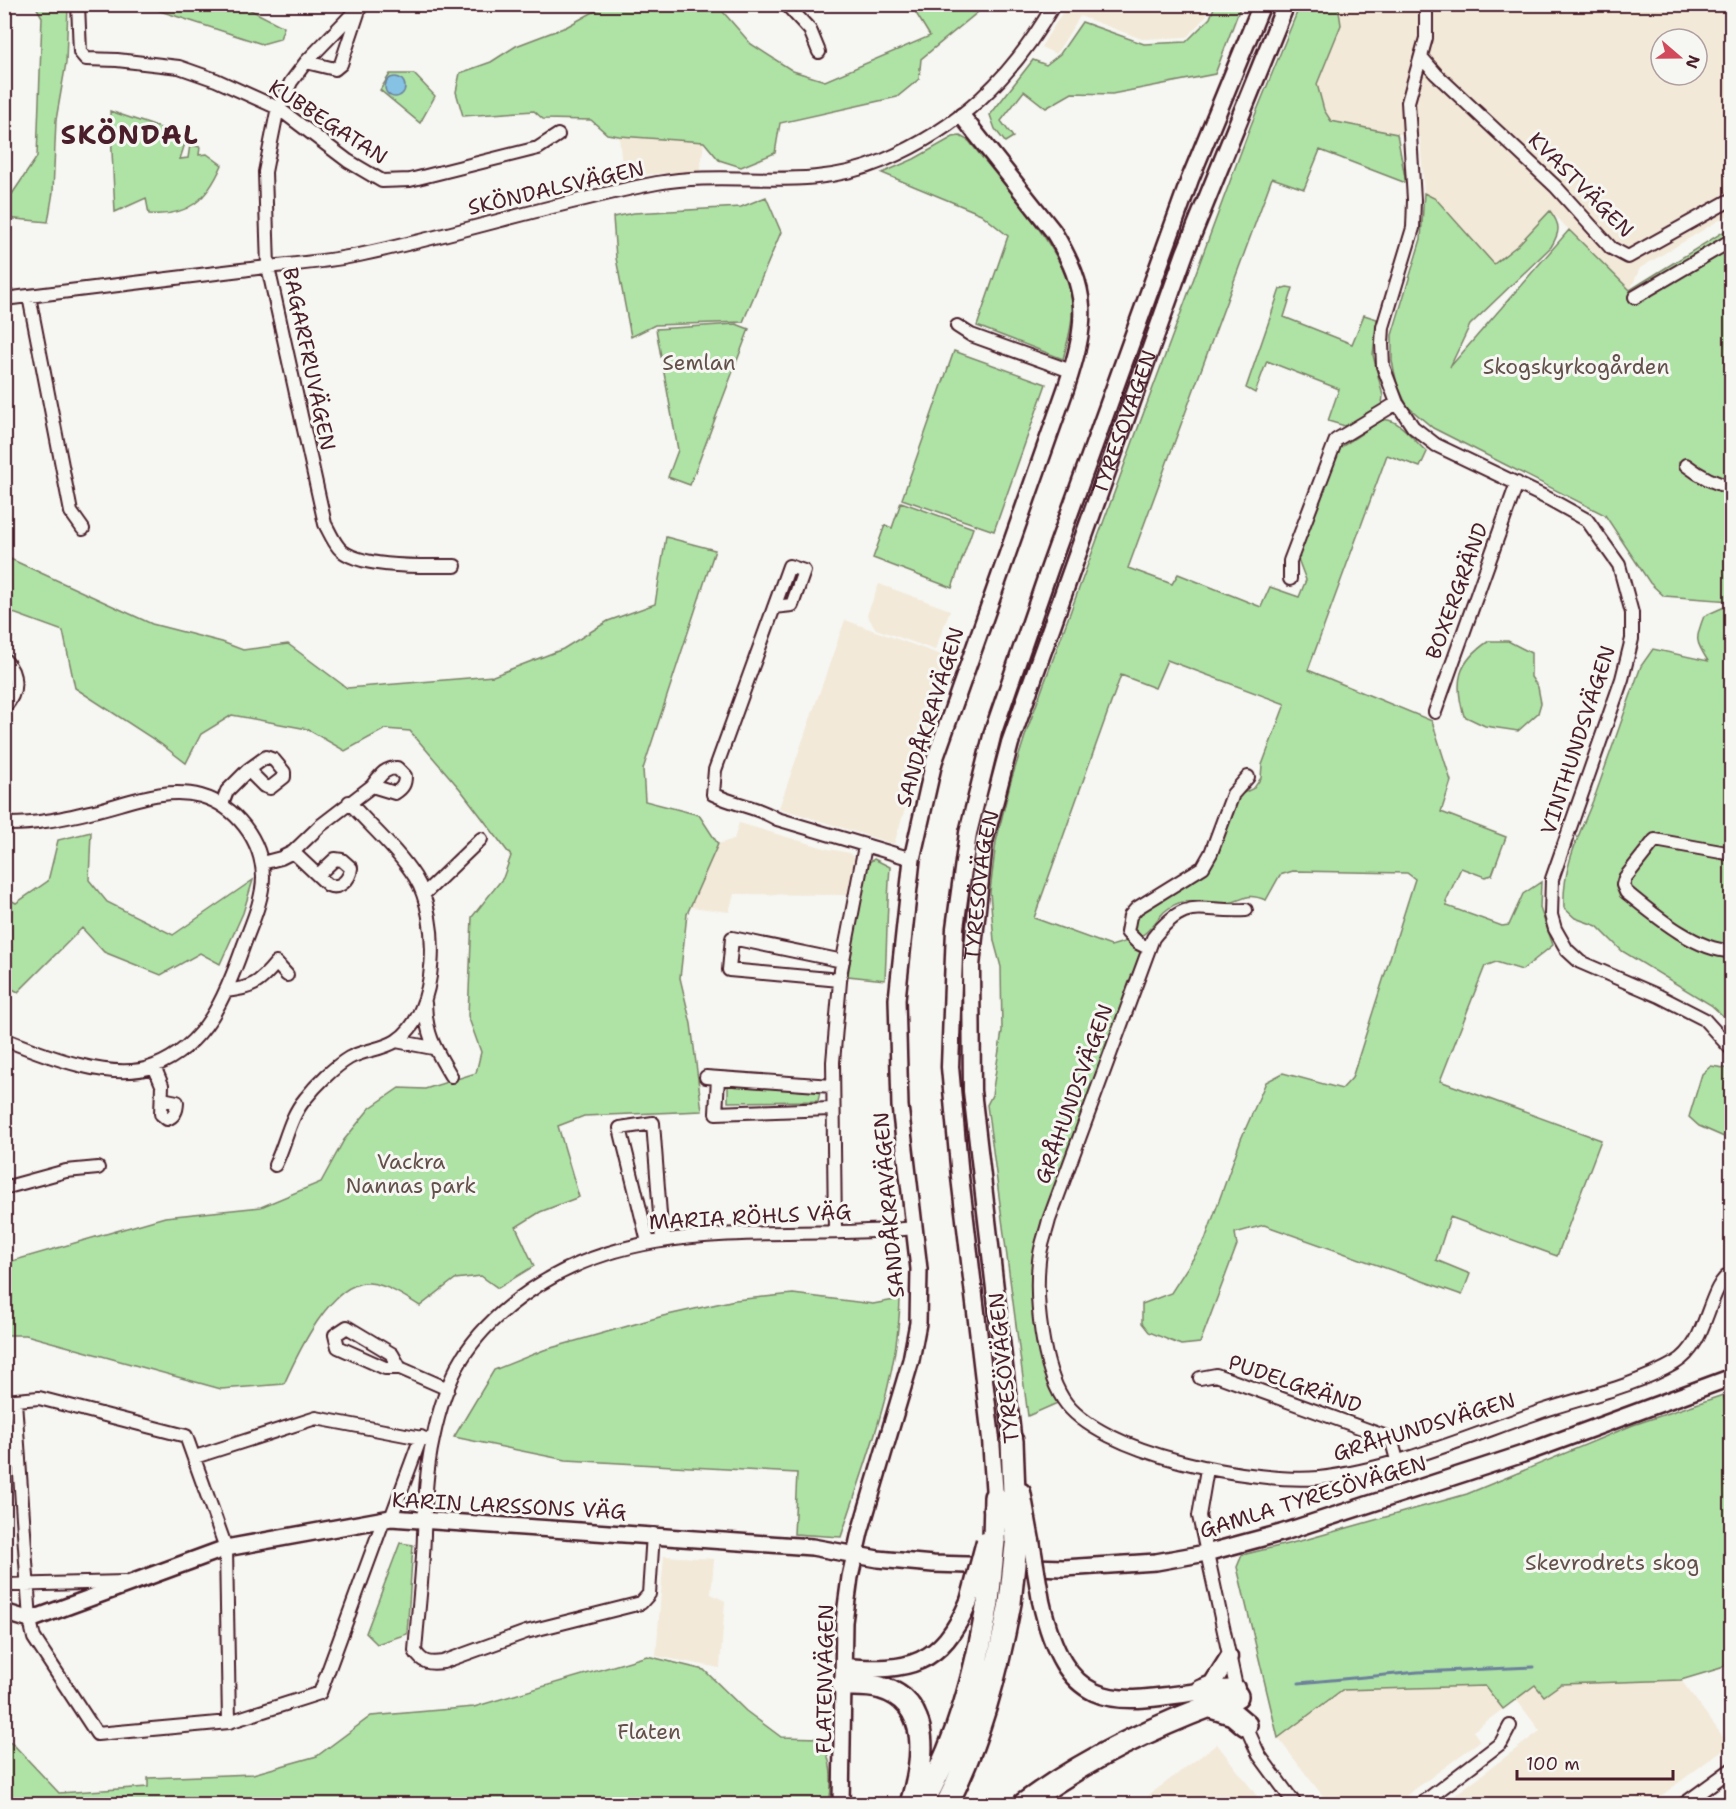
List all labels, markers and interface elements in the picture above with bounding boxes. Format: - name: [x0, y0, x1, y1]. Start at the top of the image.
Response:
- north arrow: [1649, 27, 1709, 87]
- text: N: [1681, 52, 1705, 72]
- street label: KUBBEGATAN: [263, 73, 393, 171]
- district label: SKÖNDAL: [61, 116, 199, 153]
- street label: KVASTVÄGEN: [1522, 126, 1640, 244]
- street label: SKÖNDALSVÄGEN: [465, 154, 647, 222]
- street label: BAGARFRUVÄGEN: [276, 265, 342, 453]
- street label: TYRESÖVÄGEN: [1086, 346, 1163, 498]
- park label: Semlan: [662, 349, 736, 377]
- park label: Skogskyrkogården: [1483, 353, 1669, 381]
- street label: BOXERGRÄND: [1419, 519, 1495, 663]
- street label: SANDÅKRAVÄGEN: [888, 623, 971, 810]
- street label: VINTHUNDSVÄGEN: [1534, 642, 1622, 838]
- street label: TYRESÖVÄGEN: [958, 807, 1006, 962]
- street label: GRÅHUNDSVÄGEN: [1028, 1000, 1119, 1188]
- street label: SANDÅKRAVÄGEN: [866, 1111, 911, 1299]
- park label: Vackra Nannas park: [346, 1148, 476, 1200]
- street label: MARIA RÖHLS VÄG: [648, 1198, 852, 1236]
- street label: TYRESÖVÄGEN: [982, 1291, 1026, 1445]
- street label: PUDELGRÄND: [1224, 1348, 1366, 1420]
- street label: GRÅHUNDSVÄGEN: [1329, 1385, 1519, 1468]
- street label: GAMLA TYRESÖVÄGEN: [1196, 1449, 1430, 1545]
- street label: KARIN LARSSONS VÄG: [391, 1486, 627, 1526]
- park label: Skevrodrets skog: [1525, 1549, 1699, 1577]
- street label: FLATENVÄGEN: [810, 1604, 840, 1754]
- park label: Flaten: [617, 1718, 681, 1746]
- scale bar: [1517, 1743, 1673, 1781]
- text: 100 m: [1526, 1752, 1580, 1776]

